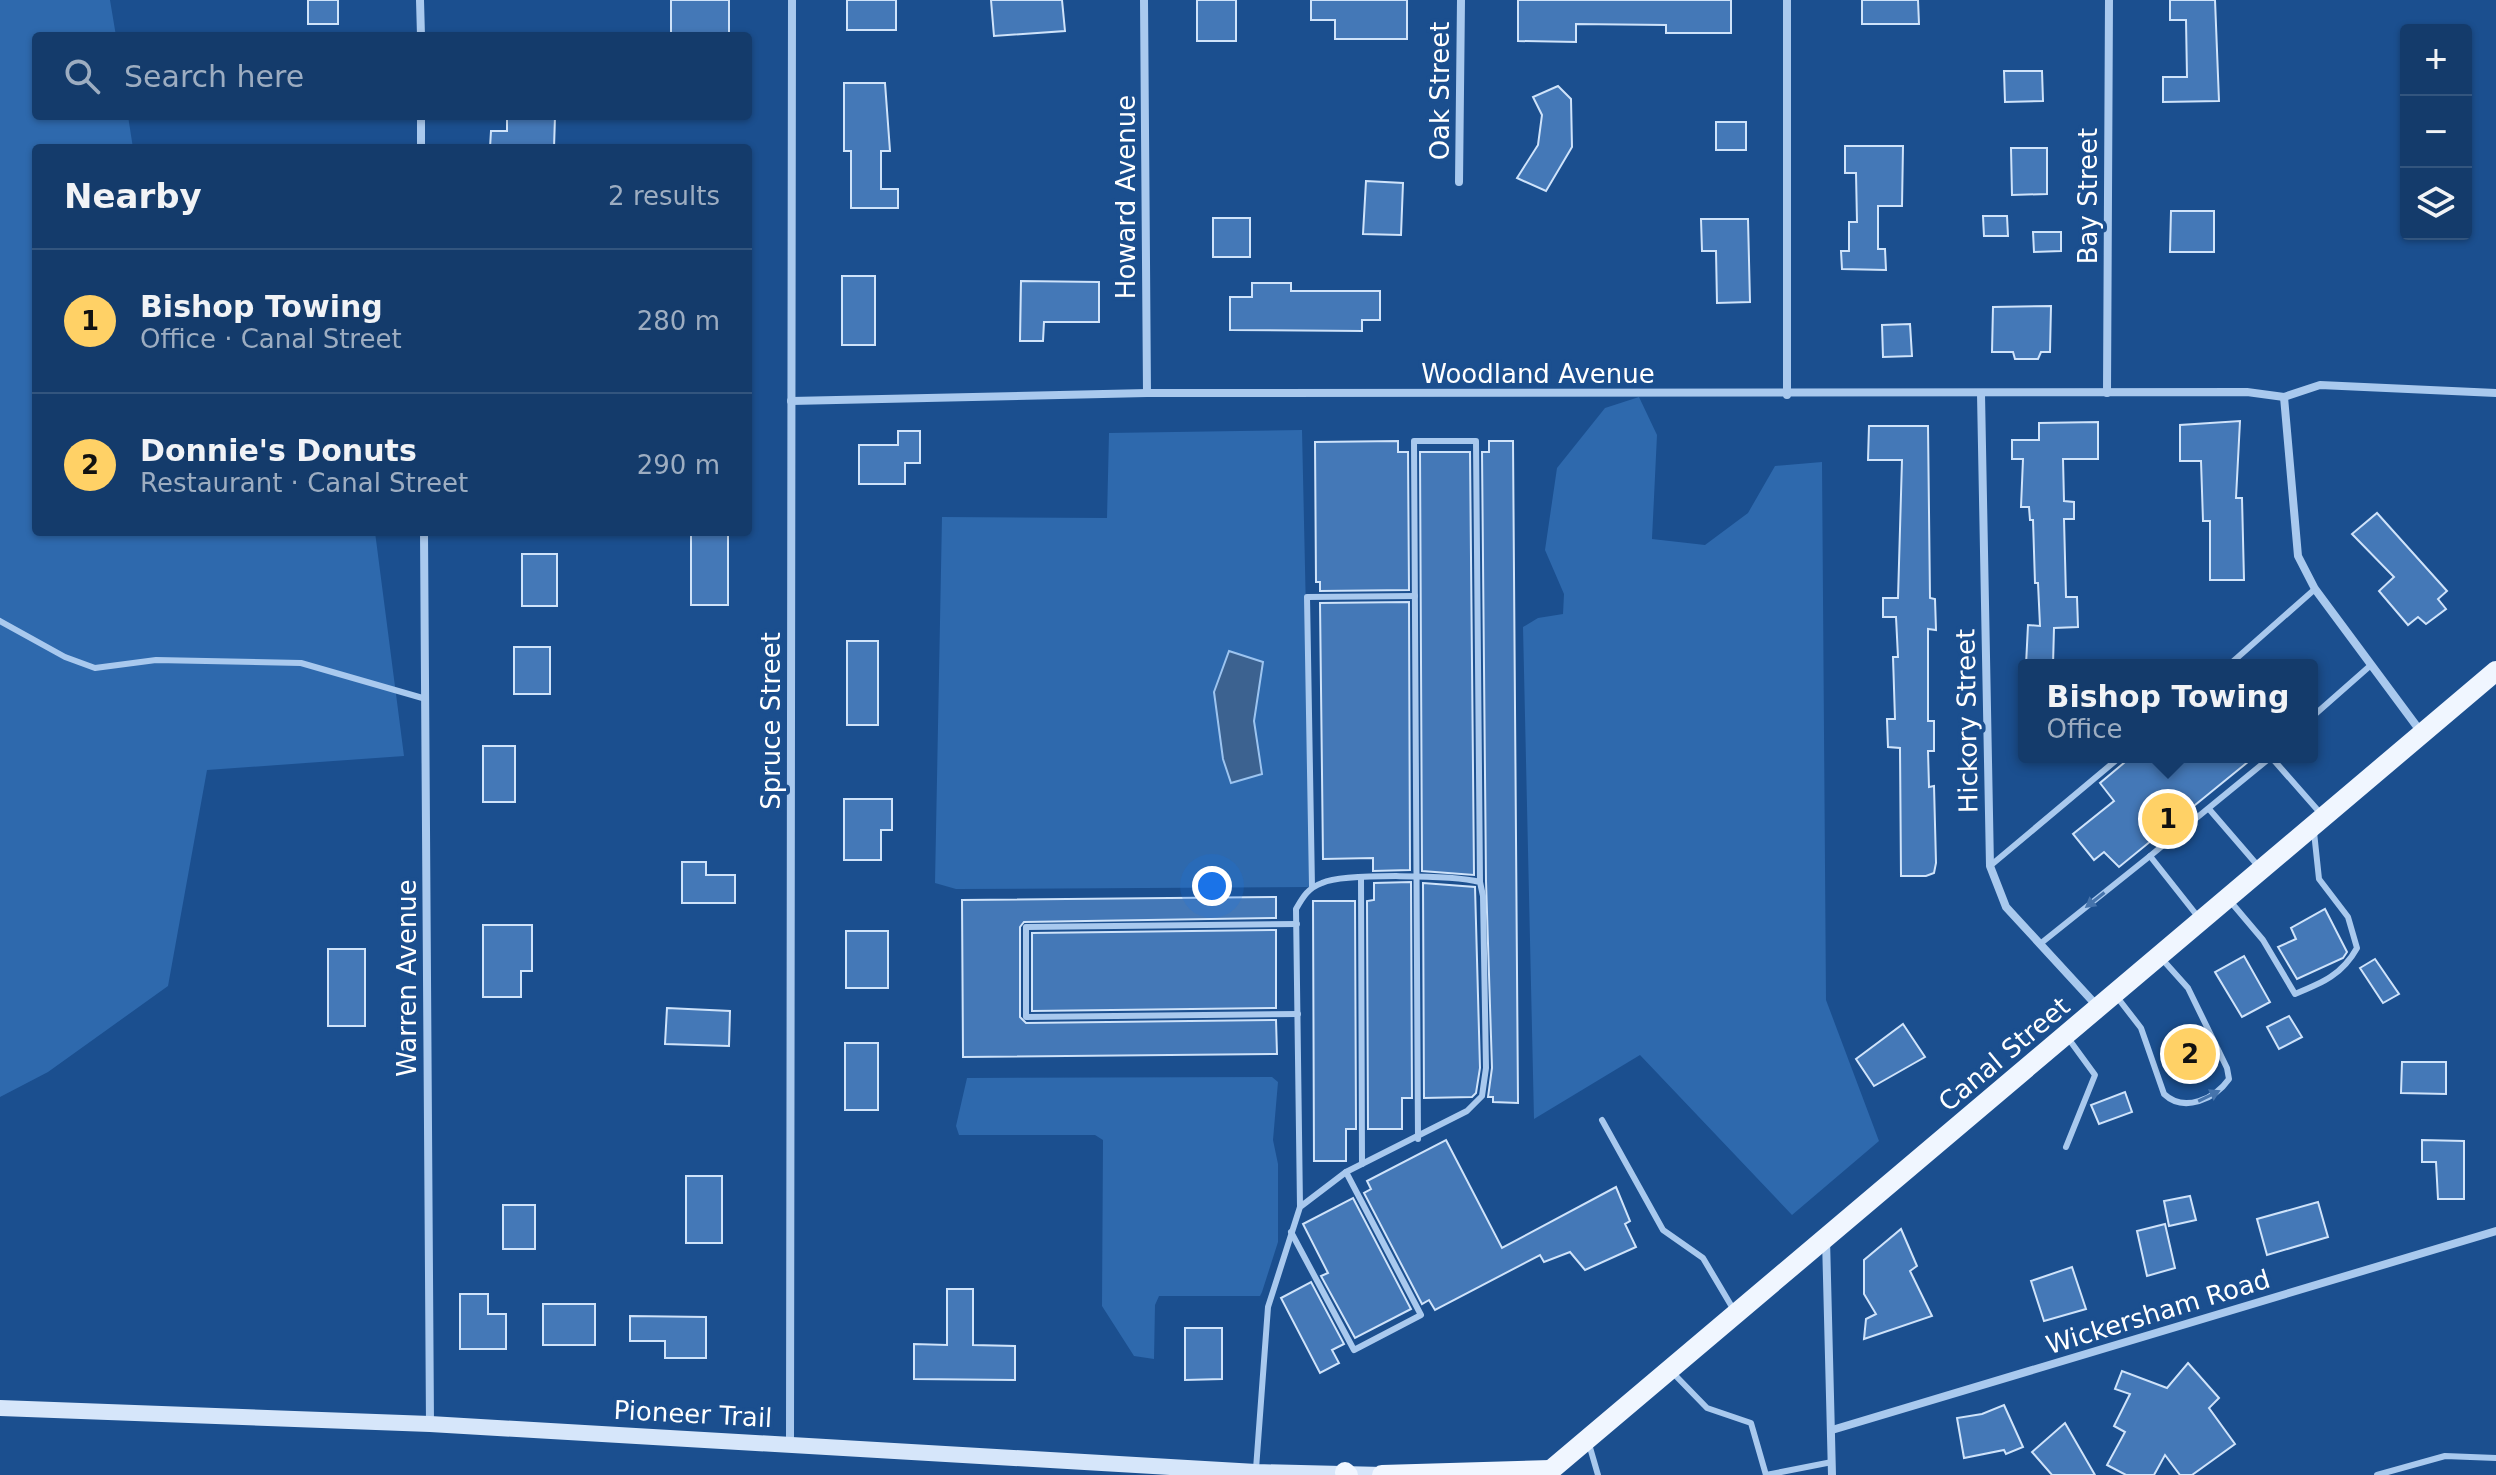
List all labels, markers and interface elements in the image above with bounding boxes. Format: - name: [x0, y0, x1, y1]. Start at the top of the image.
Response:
- street label: Oak Street: [1425, 22, 1455, 160]
- map controls: [2400, 24, 2472, 240]
- button: +: [2400, 24, 2472, 96]
- search box: [32, 32, 752, 120]
- icon: search: [60, 54, 104, 98]
- text: Search here: [124, 59, 304, 94]
- street label: Howard Avenue: [1111, 95, 1141, 299]
- button: −: [2400, 96, 2472, 168]
- street label: Bay Street: [2073, 128, 2103, 264]
- button: layers: [2400, 168, 2472, 240]
- text: Nearby: [64, 176, 202, 216]
- text: 2 results: [608, 181, 720, 211]
- text: Bishop Towing: [140, 289, 383, 324]
- text: 1: [81, 306, 99, 336]
- text: 280 m: [637, 306, 720, 336]
- text: Office · Canal Street: [140, 324, 402, 354]
- street label: Woodland Avenue: [1421, 359, 1655, 389]
- text: Donnie's Donuts: [140, 433, 417, 468]
- text: 2: [81, 450, 99, 480]
- text: 290 m: [637, 450, 720, 480]
- text: Restaurant · Canal Street: [140, 468, 468, 498]
- street label: Hickory Street: [1950, 629, 1984, 813]
- street label: Spruce Street: [756, 632, 786, 810]
- popup: [2018, 659, 2318, 763]
- text: Bishop Towing: [2047, 679, 2289, 714]
- text: Office: [2047, 714, 2123, 744]
- pin: 1: [2142, 789, 2194, 849]
- your location: [1192, 866, 1232, 906]
- street label: Warren Avenue: [392, 879, 422, 1077]
- one-way arrow: [2085, 891, 2105, 908]
- street label: Canal Street: [1933, 991, 2075, 1117]
- pin: 2: [2164, 1024, 2216, 1084]
- one-way arrow: [2197, 1089, 2220, 1103]
- street label: Wickersham Road: [2043, 1264, 2273, 1360]
- street label: Pioneer Trail: [613, 1395, 773, 1433]

